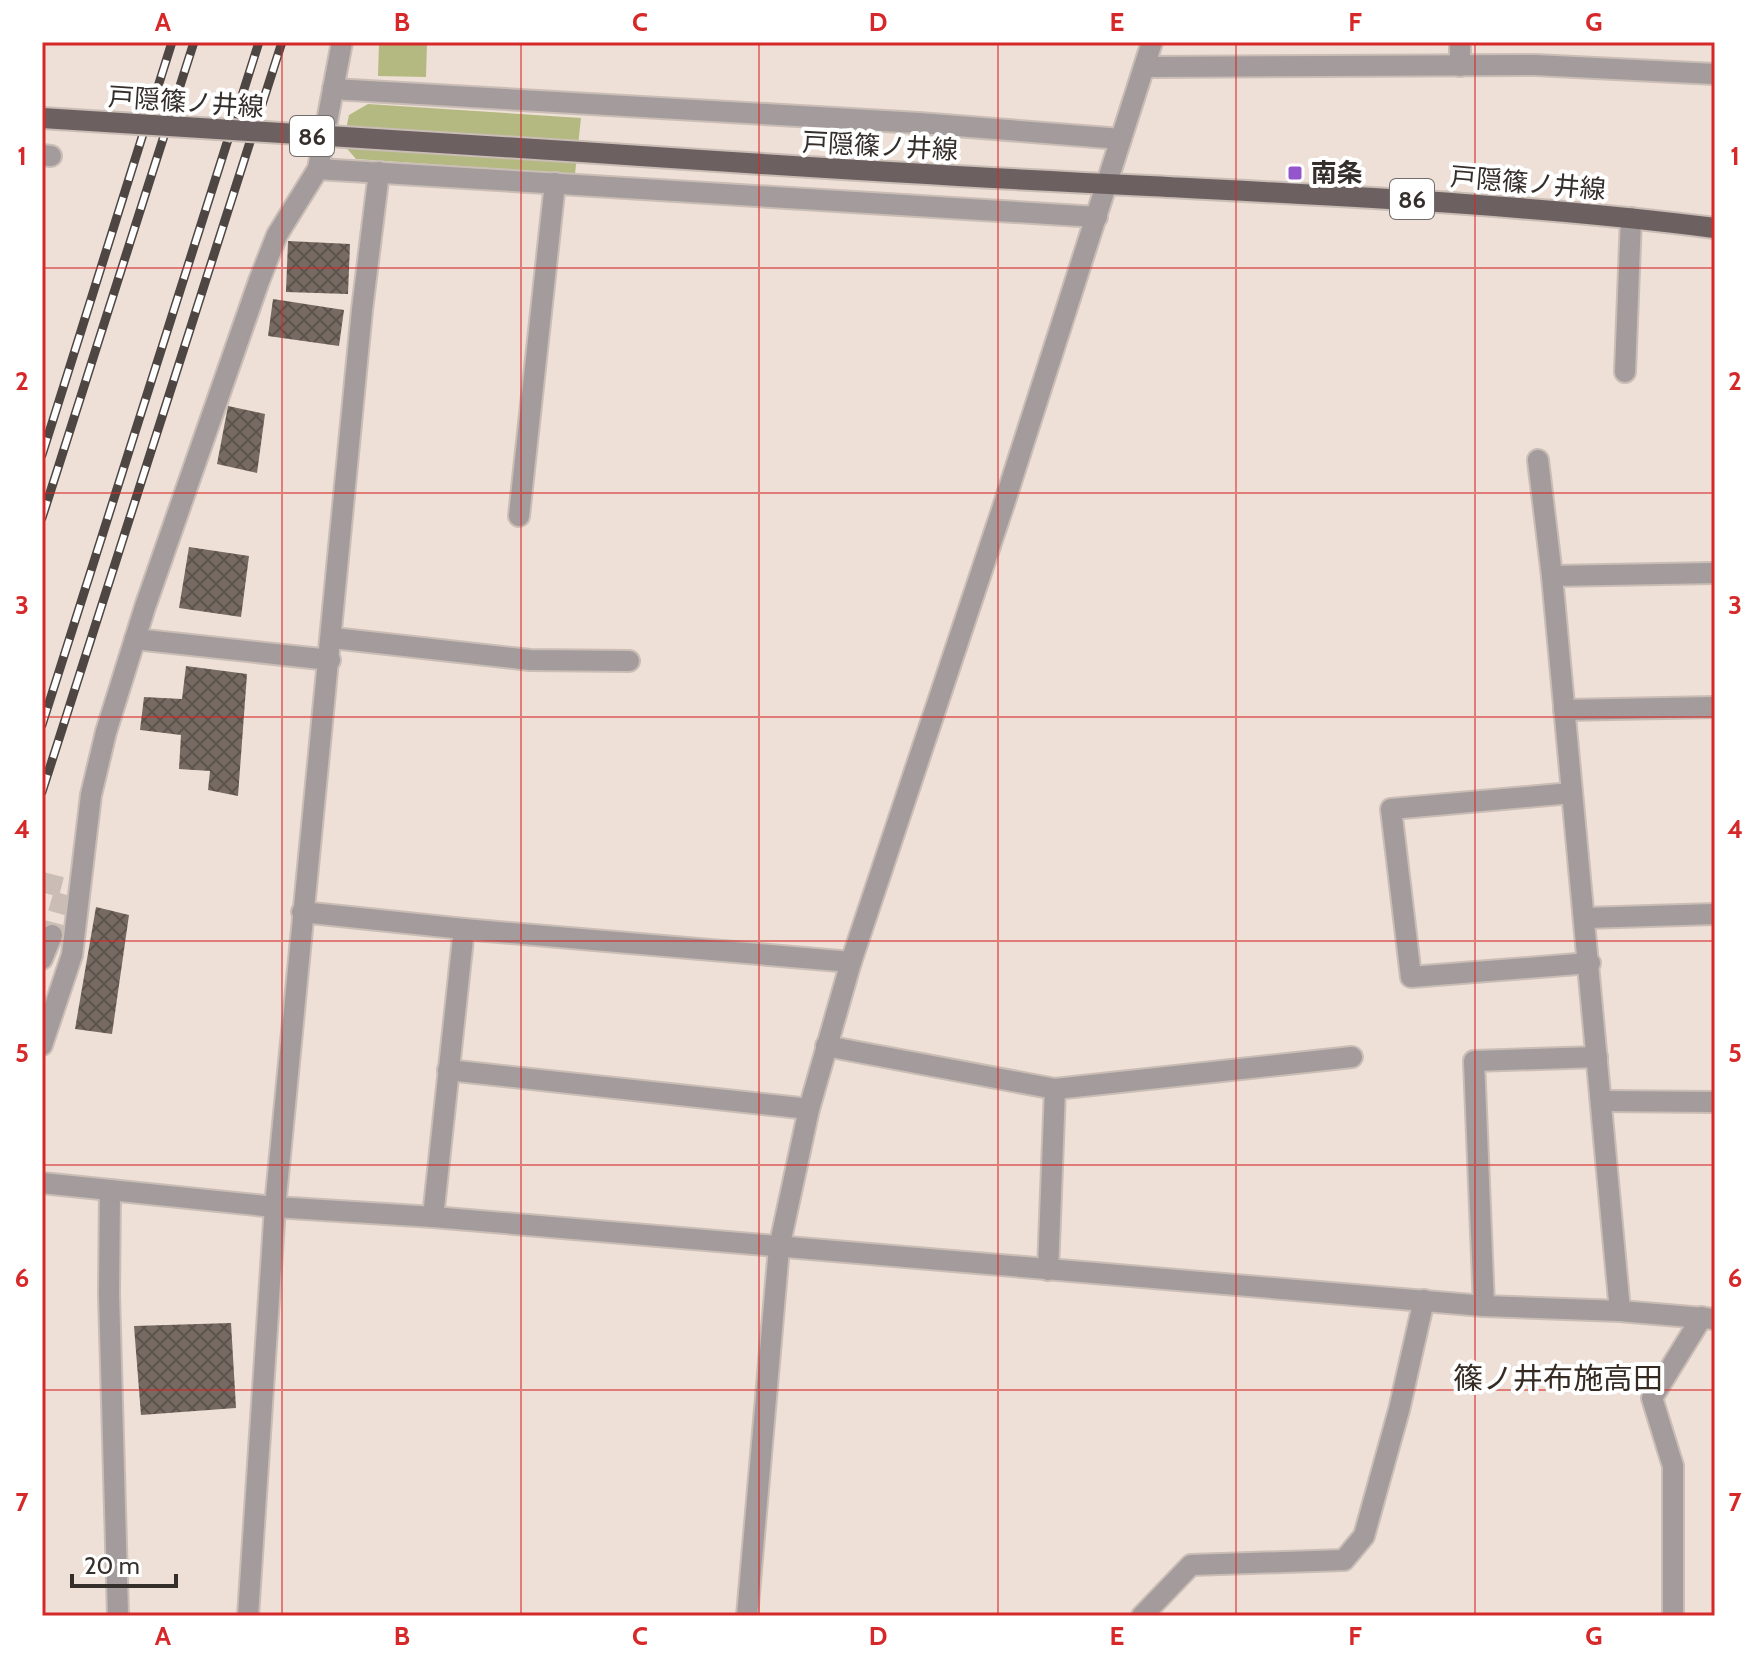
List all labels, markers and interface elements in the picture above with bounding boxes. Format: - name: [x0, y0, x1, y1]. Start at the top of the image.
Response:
- text: A: [155, 6, 172, 38]
- text: B: [394, 6, 410, 38]
- text: C: [632, 6, 648, 38]
- text: D: [869, 6, 887, 38]
- text: E: [1110, 6, 1124, 38]
- text: F: [1348, 6, 1362, 38]
- text: G: [1585, 6, 1603, 38]
- street label: 戸隠篠ノ井線: [107, 81, 265, 123]
- road number: 86: [290, 116, 334, 156]
- street label: 戸隠篠ノ井線: [801, 126, 959, 166]
- text: 1: [17, 140, 27, 172]
- text: 1: [1730, 140, 1740, 172]
- place label: 南条: [1311, 157, 1363, 189]
- street label: 戸隠篠ノ井線: [1449, 160, 1607, 206]
- marker: 南条: [1286, 164, 1304, 182]
- road number: 86: [1390, 179, 1434, 219]
- text: 2: [15, 365, 29, 397]
- text: 2: [1728, 365, 1742, 397]
- text: 3: [15, 589, 29, 621]
- text: 3: [1728, 589, 1742, 621]
- text: 4: [14, 813, 30, 845]
- text: 4: [1727, 813, 1743, 845]
- text: 5: [15, 1037, 29, 1069]
- text: 5: [1728, 1037, 1742, 1069]
- text: 6: [15, 1262, 29, 1294]
- text: 6: [1728, 1262, 1742, 1294]
- district label: 篠ノ井布施高田: [1453, 1360, 1663, 1397]
- text: 7: [15, 1486, 29, 1518]
- text: 7: [1728, 1486, 1742, 1518]
- scale bar: [72, 1538, 176, 1588]
- text: 20 m: [84, 1551, 140, 1580]
- text: A: [155, 1620, 172, 1652]
- text: B: [394, 1620, 410, 1652]
- text: C: [632, 1620, 648, 1652]
- text: D: [869, 1620, 887, 1652]
- text: E: [1110, 1620, 1124, 1652]
- text: F: [1348, 1620, 1362, 1652]
- text: G: [1585, 1620, 1603, 1652]

